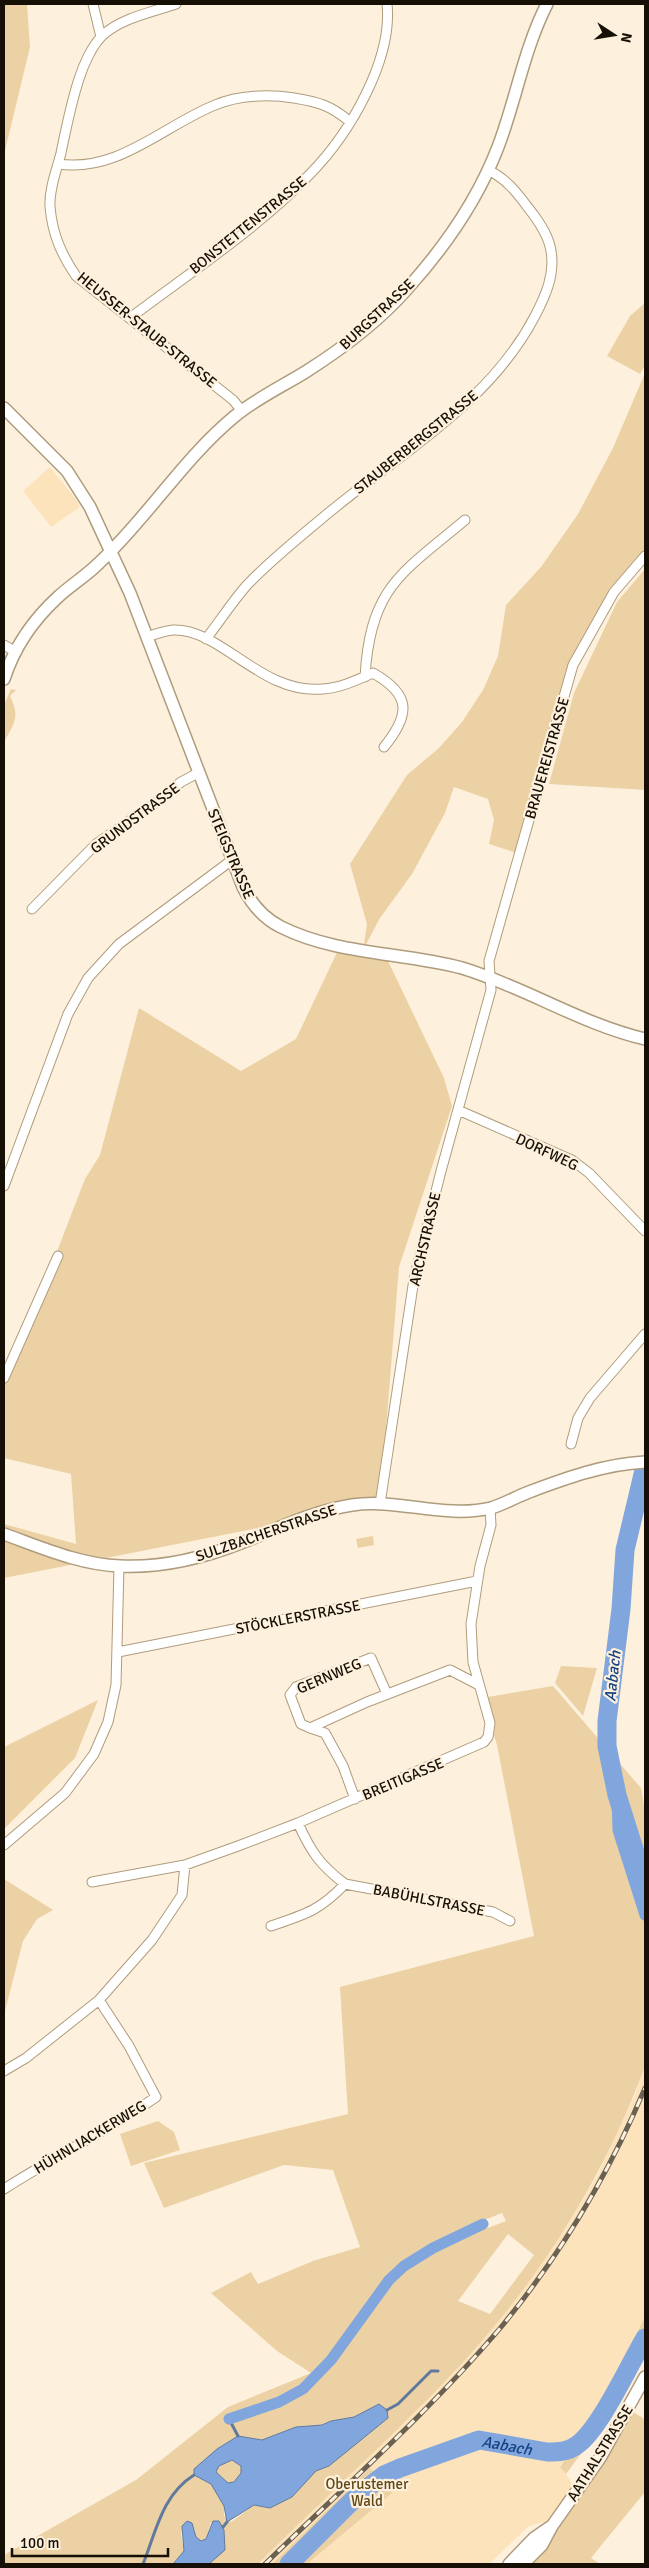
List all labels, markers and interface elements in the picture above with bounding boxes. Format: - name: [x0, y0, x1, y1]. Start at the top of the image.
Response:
- north arrow: [589, 10, 639, 60]
- text: N: [617, 31, 636, 44]
- street label: BONSTETTENSTRASSE: [186, 172, 310, 278]
- street label: HEUSSER-STAUB-STRASSE: [74, 268, 220, 392]
- street label: BURGSTRASSE: [336, 275, 418, 353]
- street label: STAUBERBERGSTRASSE: [350, 386, 482, 498]
- street label: BRAUEREISTRASSE: [521, 695, 573, 821]
- street label: GRUNDSTRASSE: [87, 779, 183, 857]
- street label: STEIGSTRASSE: [204, 806, 258, 902]
- street label: DORFWEG: [513, 1130, 581, 1174]
- street label: ARCHSTRASSE: [405, 1190, 445, 1288]
- street label: SULZBACHERSTRASSE: [193, 1500, 339, 1566]
- street label: STÖCKLERSTRASSE: [234, 1596, 362, 1638]
- water label: Aabach: [600, 1649, 626, 1702]
- street label: GERNWEG: [294, 1654, 364, 1698]
- street label: BREITIGASSE: [360, 1754, 446, 1804]
- street label: BABÜHLSTRASSE: [371, 1880, 487, 1920]
- street label: HÜHNLIACKERWEG: [31, 2096, 149, 2178]
- street label: AATHALSTRASSE: [563, 2401, 637, 2505]
- water label: Aabach: [480, 2432, 535, 2460]
- park label: Oberustemer Wald: [325, 2475, 409, 2510]
- scale bar: [12, 2526, 169, 2558]
- text: 100 m: [20, 2534, 60, 2552]

